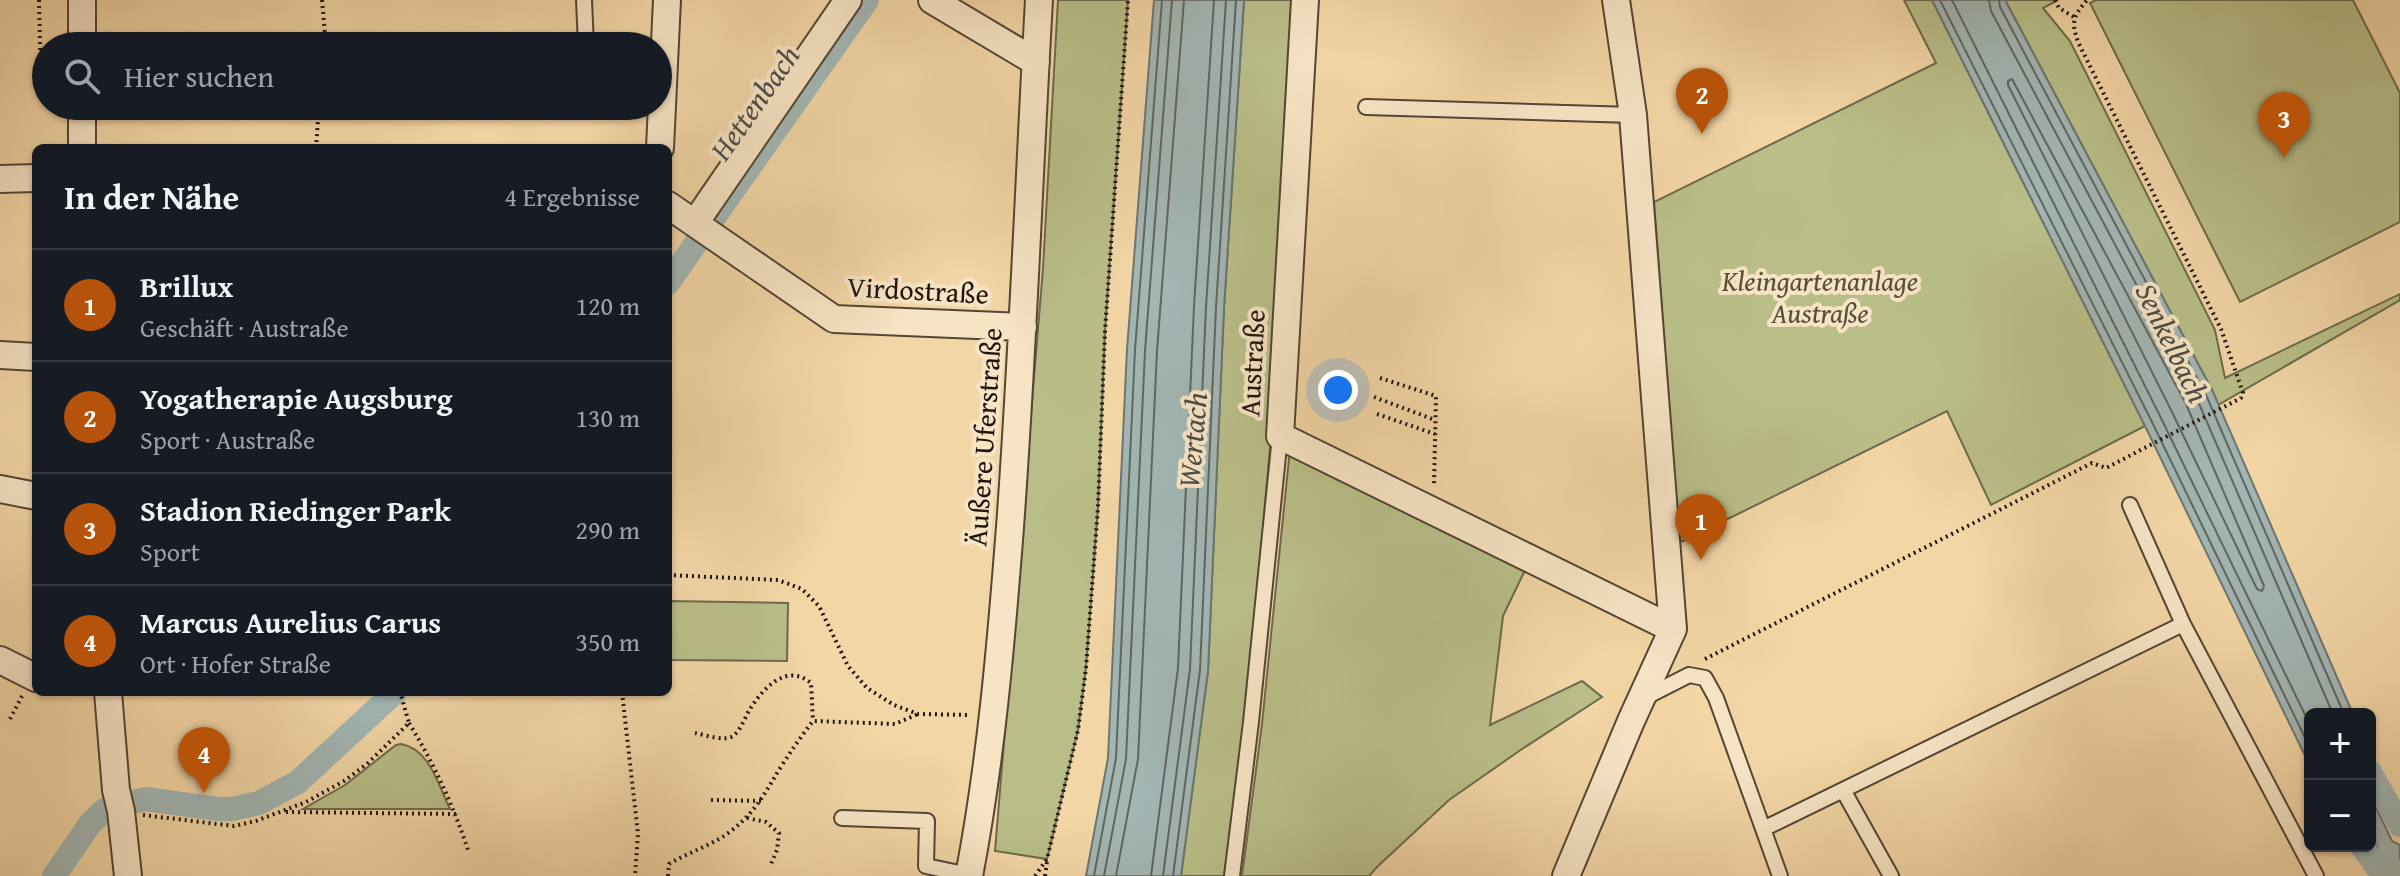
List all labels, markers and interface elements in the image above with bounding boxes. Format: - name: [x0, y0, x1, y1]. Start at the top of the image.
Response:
- search box: [32, 32, 672, 120]
- water label: Hettenbach: [698, 36, 810, 170]
- icon: search: [60, 54, 104, 98]
- text: Hier suchen: [124, 54, 274, 98]
- pin: 2: [1676, 68, 1728, 134]
- pin: 3: [2258, 92, 2310, 158]
- text: In der Nähe: [64, 172, 239, 221]
- text: 4 Ergebnisse: [505, 177, 640, 216]
- park label: Kleingartenanlage Austraße: [1721, 260, 1918, 333]
- text: Brillux: [140, 264, 233, 308]
- street label: Virdostraße: [846, 265, 990, 314]
- water label: Senkelbach: [2125, 275, 2221, 410]
- text: 1: [83, 286, 97, 325]
- text: 120 m: [575, 286, 640, 325]
- text: Geschäft · Austraße: [140, 308, 349, 347]
- street label: Austraße: [1228, 308, 1275, 418]
- street label: Äußere Uferstraße: [955, 326, 1012, 548]
- your location: [1318, 370, 1358, 410]
- text: Yogatherapie Augsburg: [140, 376, 453, 420]
- water label: Wertach: [1166, 390, 1218, 490]
- text: 2: [83, 398, 97, 437]
- text: 130 m: [575, 398, 640, 437]
- text: Sport · Austraße: [140, 420, 315, 459]
- text: Stadion Riedinger Park: [140, 488, 451, 532]
- pin: 1: [1675, 494, 1727, 560]
- text: 3: [83, 510, 97, 549]
- text: 290 m: [575, 510, 640, 549]
- text: Sport: [140, 532, 200, 571]
- text: Marcus Aurelius Carus: [140, 600, 441, 644]
- text: 4: [83, 622, 97, 661]
- text: 350 m: [575, 622, 640, 661]
- text: Ort · Hofer Straße: [140, 644, 331, 683]
- map controls: [2304, 708, 2376, 852]
- button: +: [2304, 708, 2376, 780]
- pin: 4: [178, 727, 230, 793]
- button: −: [2304, 780, 2376, 852]

